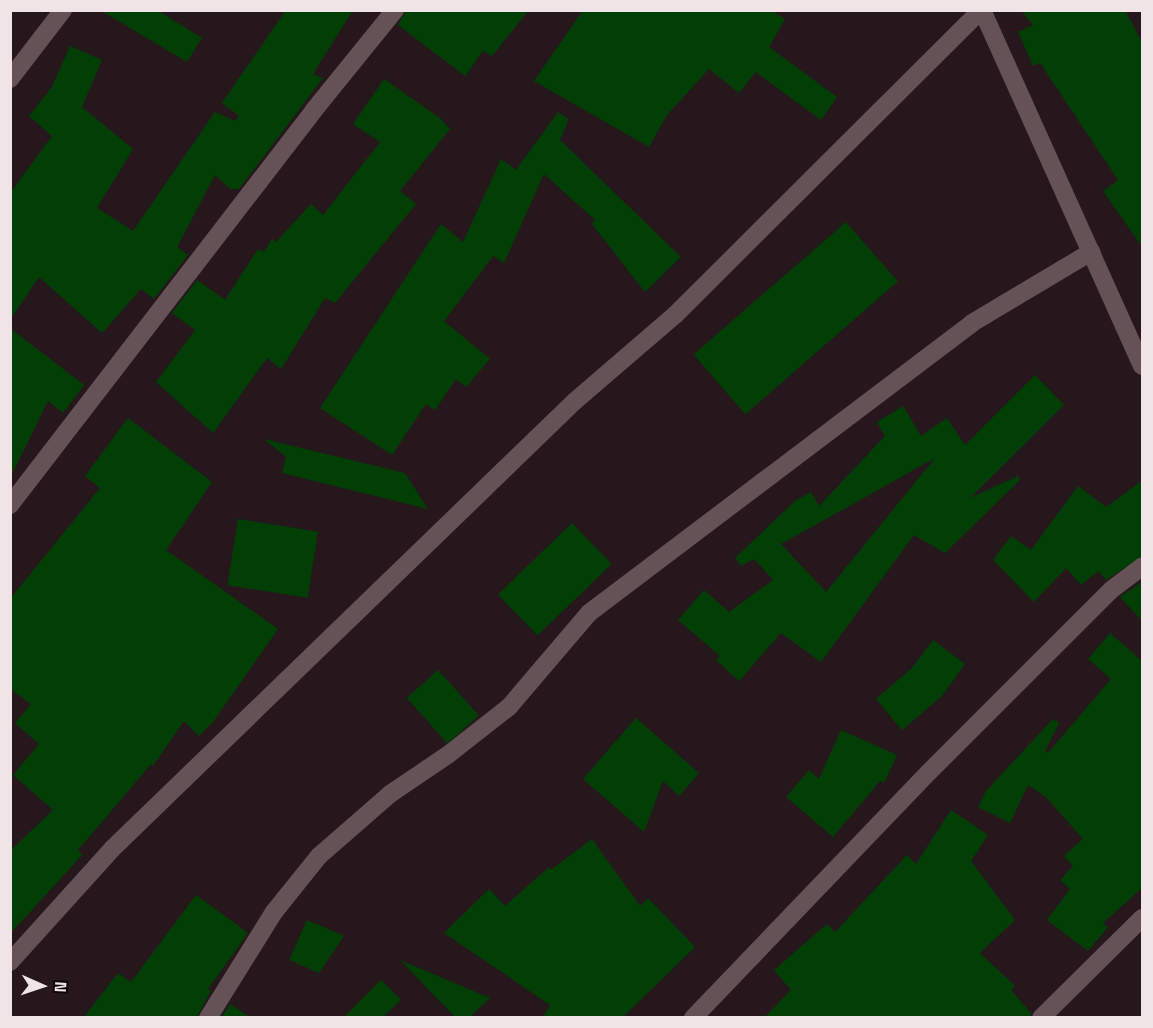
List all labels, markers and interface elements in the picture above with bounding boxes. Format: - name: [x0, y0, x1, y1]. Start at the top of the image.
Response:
- north arrow: [12, 956, 72, 1016]
- text: N: [50, 981, 71, 993]

